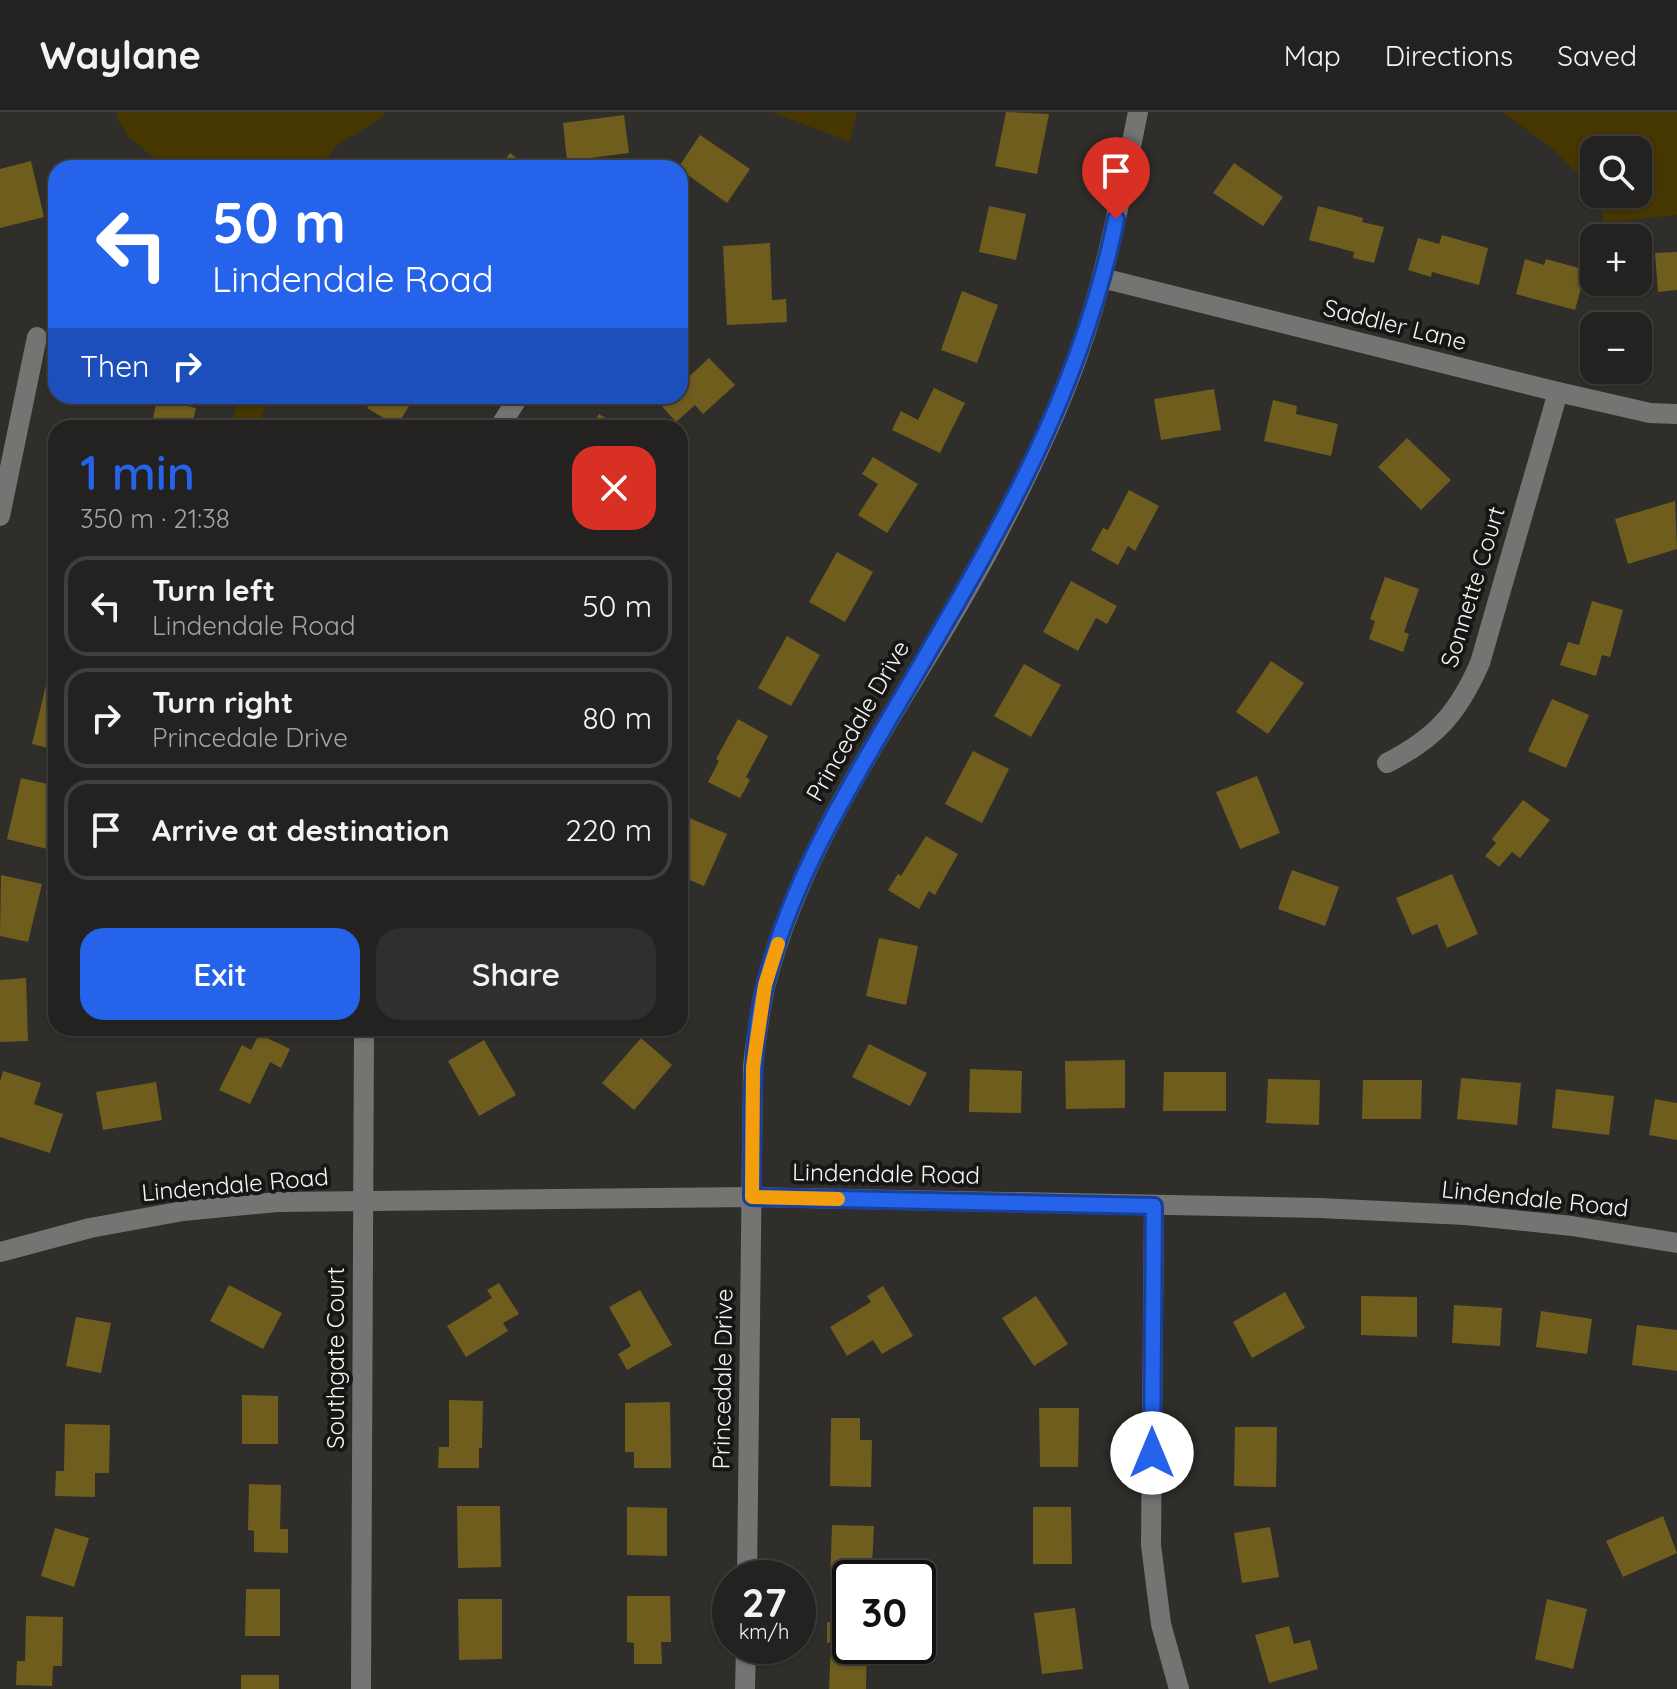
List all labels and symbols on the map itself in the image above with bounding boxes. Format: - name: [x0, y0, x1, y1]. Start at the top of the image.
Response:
- pin: [1082, 137, 1150, 219]
- street label: Saddler Lane: [1321, 292, 1470, 356]
- street label: Sonnette Court: [1433, 503, 1511, 671]
- street label: Princedale Drive: [799, 635, 915, 806]
- street label: Lindendale Road: [792, 1156, 980, 1190]
- street label: Lindendale Road: [140, 1161, 330, 1207]
- street label: Lindendale Road: [1440, 1173, 1630, 1223]
- street label: Southgate Court: [320, 1267, 350, 1449]
- street label: Princedale Drive: [705, 1288, 739, 1470]
- position arrow: [1110, 1411, 1194, 1495]
- speed limit sign: 30: [832, 1560, 936, 1664]

